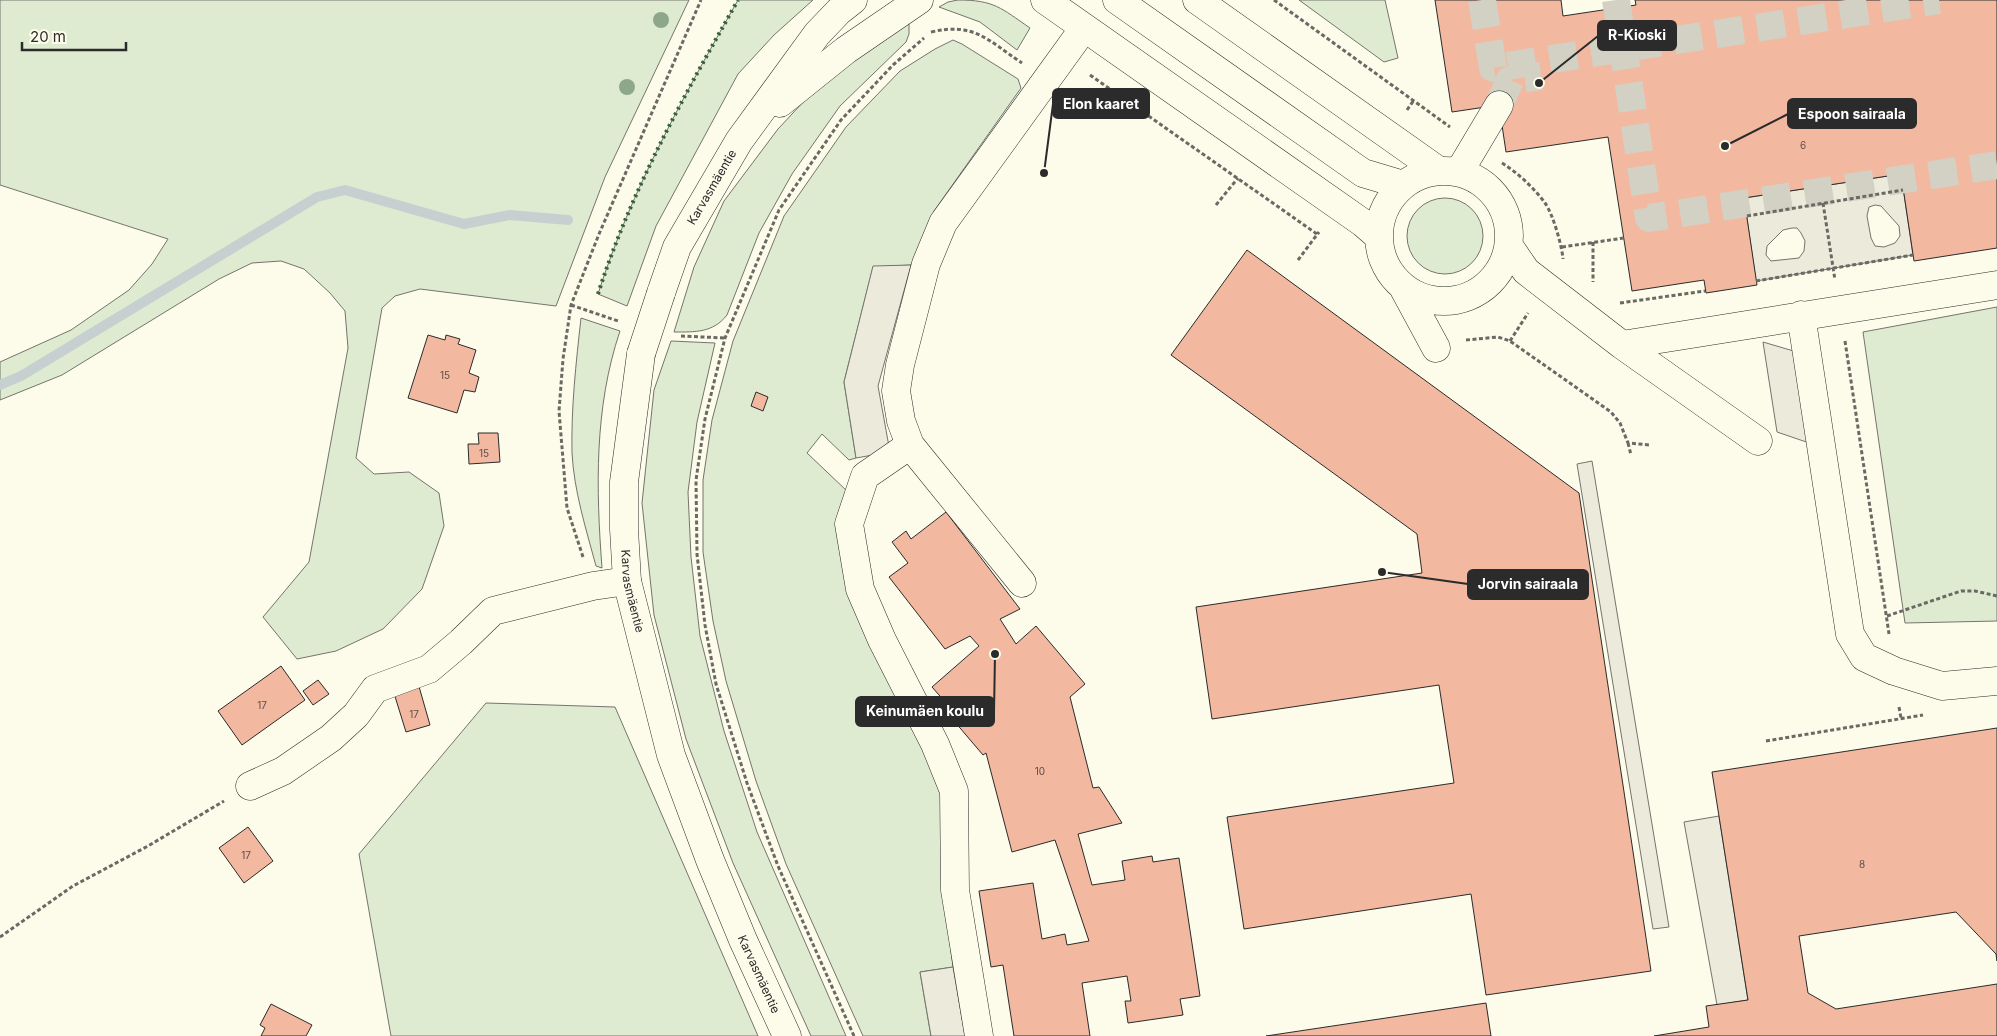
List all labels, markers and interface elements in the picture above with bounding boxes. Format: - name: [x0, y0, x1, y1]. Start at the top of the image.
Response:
- scale bar: [22, 20, 126, 52]
- callout: R-Kioski: [1598, 21, 1676, 50]
- text: R-Kioski: [1608, 26, 1666, 43]
- text: 20 m: [30, 27, 66, 46]
- callout: Elon kaaret: [1053, 89, 1149, 118]
- text: Elon kaaret: [1063, 95, 1139, 112]
- callout: Espoon sairaala: [1788, 99, 1916, 128]
- text: Espoon sairaala: [1798, 105, 1906, 122]
- house number: 6: [1800, 139, 1806, 151]
- street label: Karvasmäentie: [684, 147, 739, 227]
- house number: 15: [440, 369, 450, 381]
- house number: 15: [479, 447, 489, 459]
- street label: Karvasmäentie: [618, 549, 648, 634]
- callout: Jorvin sairaala: [1468, 570, 1588, 599]
- text: Jorvin sairaala: [1478, 575, 1578, 592]
- callout: Keinumäen koulu: [856, 697, 994, 726]
- house number: 17: [257, 699, 267, 711]
- text: Keinumäen koulu: [866, 702, 984, 719]
- house number: 17: [409, 708, 419, 720]
- house number: 10: [1035, 765, 1045, 777]
- house number: 17: [241, 849, 251, 861]
- house number: 8: [1859, 858, 1865, 870]
- street label: Karvasmäentie: [735, 933, 784, 1016]

